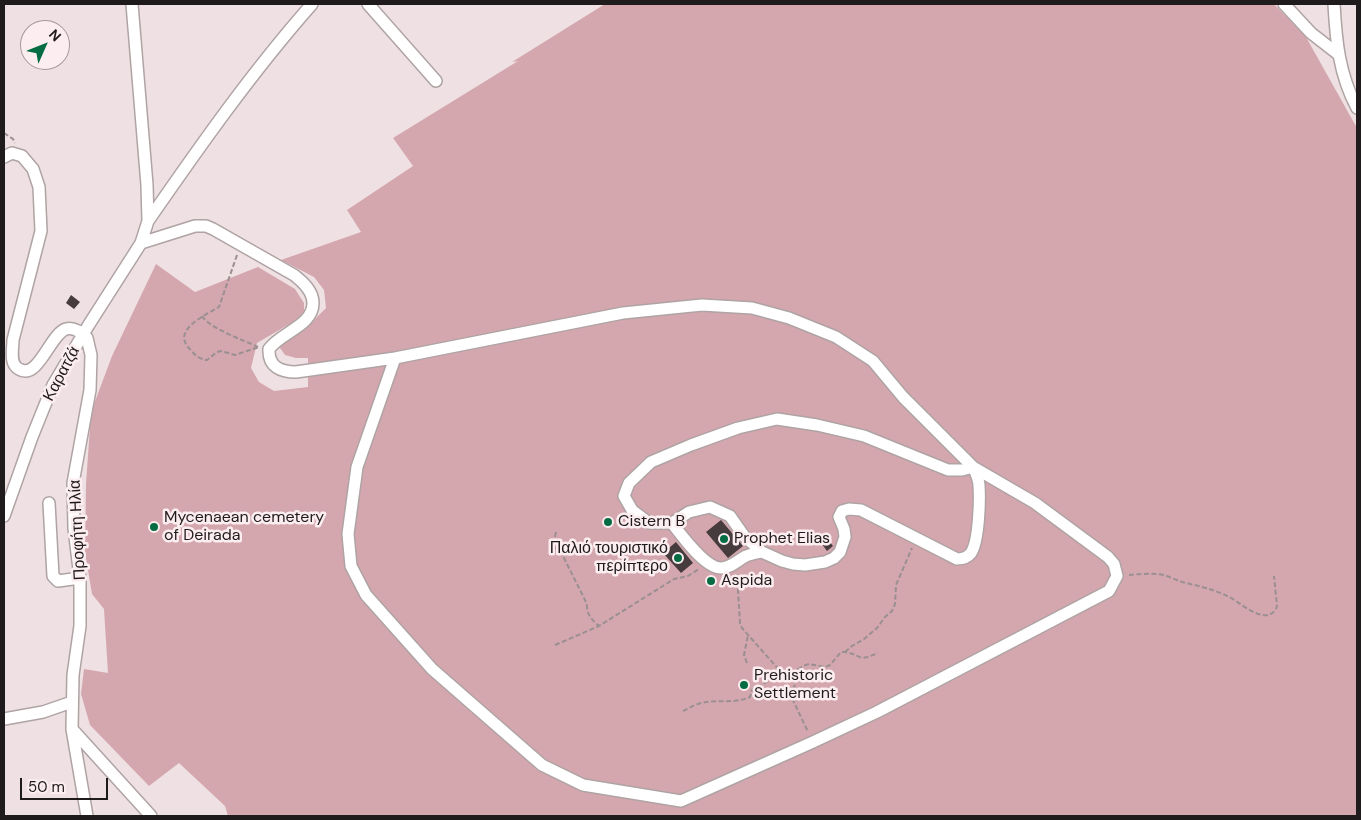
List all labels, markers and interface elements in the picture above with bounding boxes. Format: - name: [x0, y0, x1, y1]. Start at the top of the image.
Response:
- north arrow: [20, 20, 70, 70]
- text: N: [45, 25, 65, 45]
- street label: Καρατζά: [40, 343, 84, 405]
- street label: Προφήτη Ηλία: [66, 479, 90, 581]
- place label: Mycenaean cemetery of Deirada: [164, 508, 324, 546]
- place label: Cistern B: [618, 512, 685, 532]
- marker: Cistern B: [602, 516, 614, 528]
- marker: Mycenaean cemetery of Deirada: [148, 521, 160, 533]
- place label: Prophet Elias: [734, 529, 830, 549]
- marker: Prophet Elias: [718, 533, 730, 545]
- place label: Παλιό τουριστικό περίπτερο: [550, 539, 668, 577]
- marker: Παλιό τουριστικό περίπτερο: [672, 552, 684, 564]
- place label: Aspida: [721, 571, 772, 591]
- marker: Aspida: [705, 575, 717, 587]
- place label: Prehistoric Settlement: [754, 666, 836, 704]
- marker: Prehistoric Settlement: [738, 679, 750, 691]
- scale bar: [22, 768, 110, 800]
- text: 50 m: [28, 777, 65, 797]

